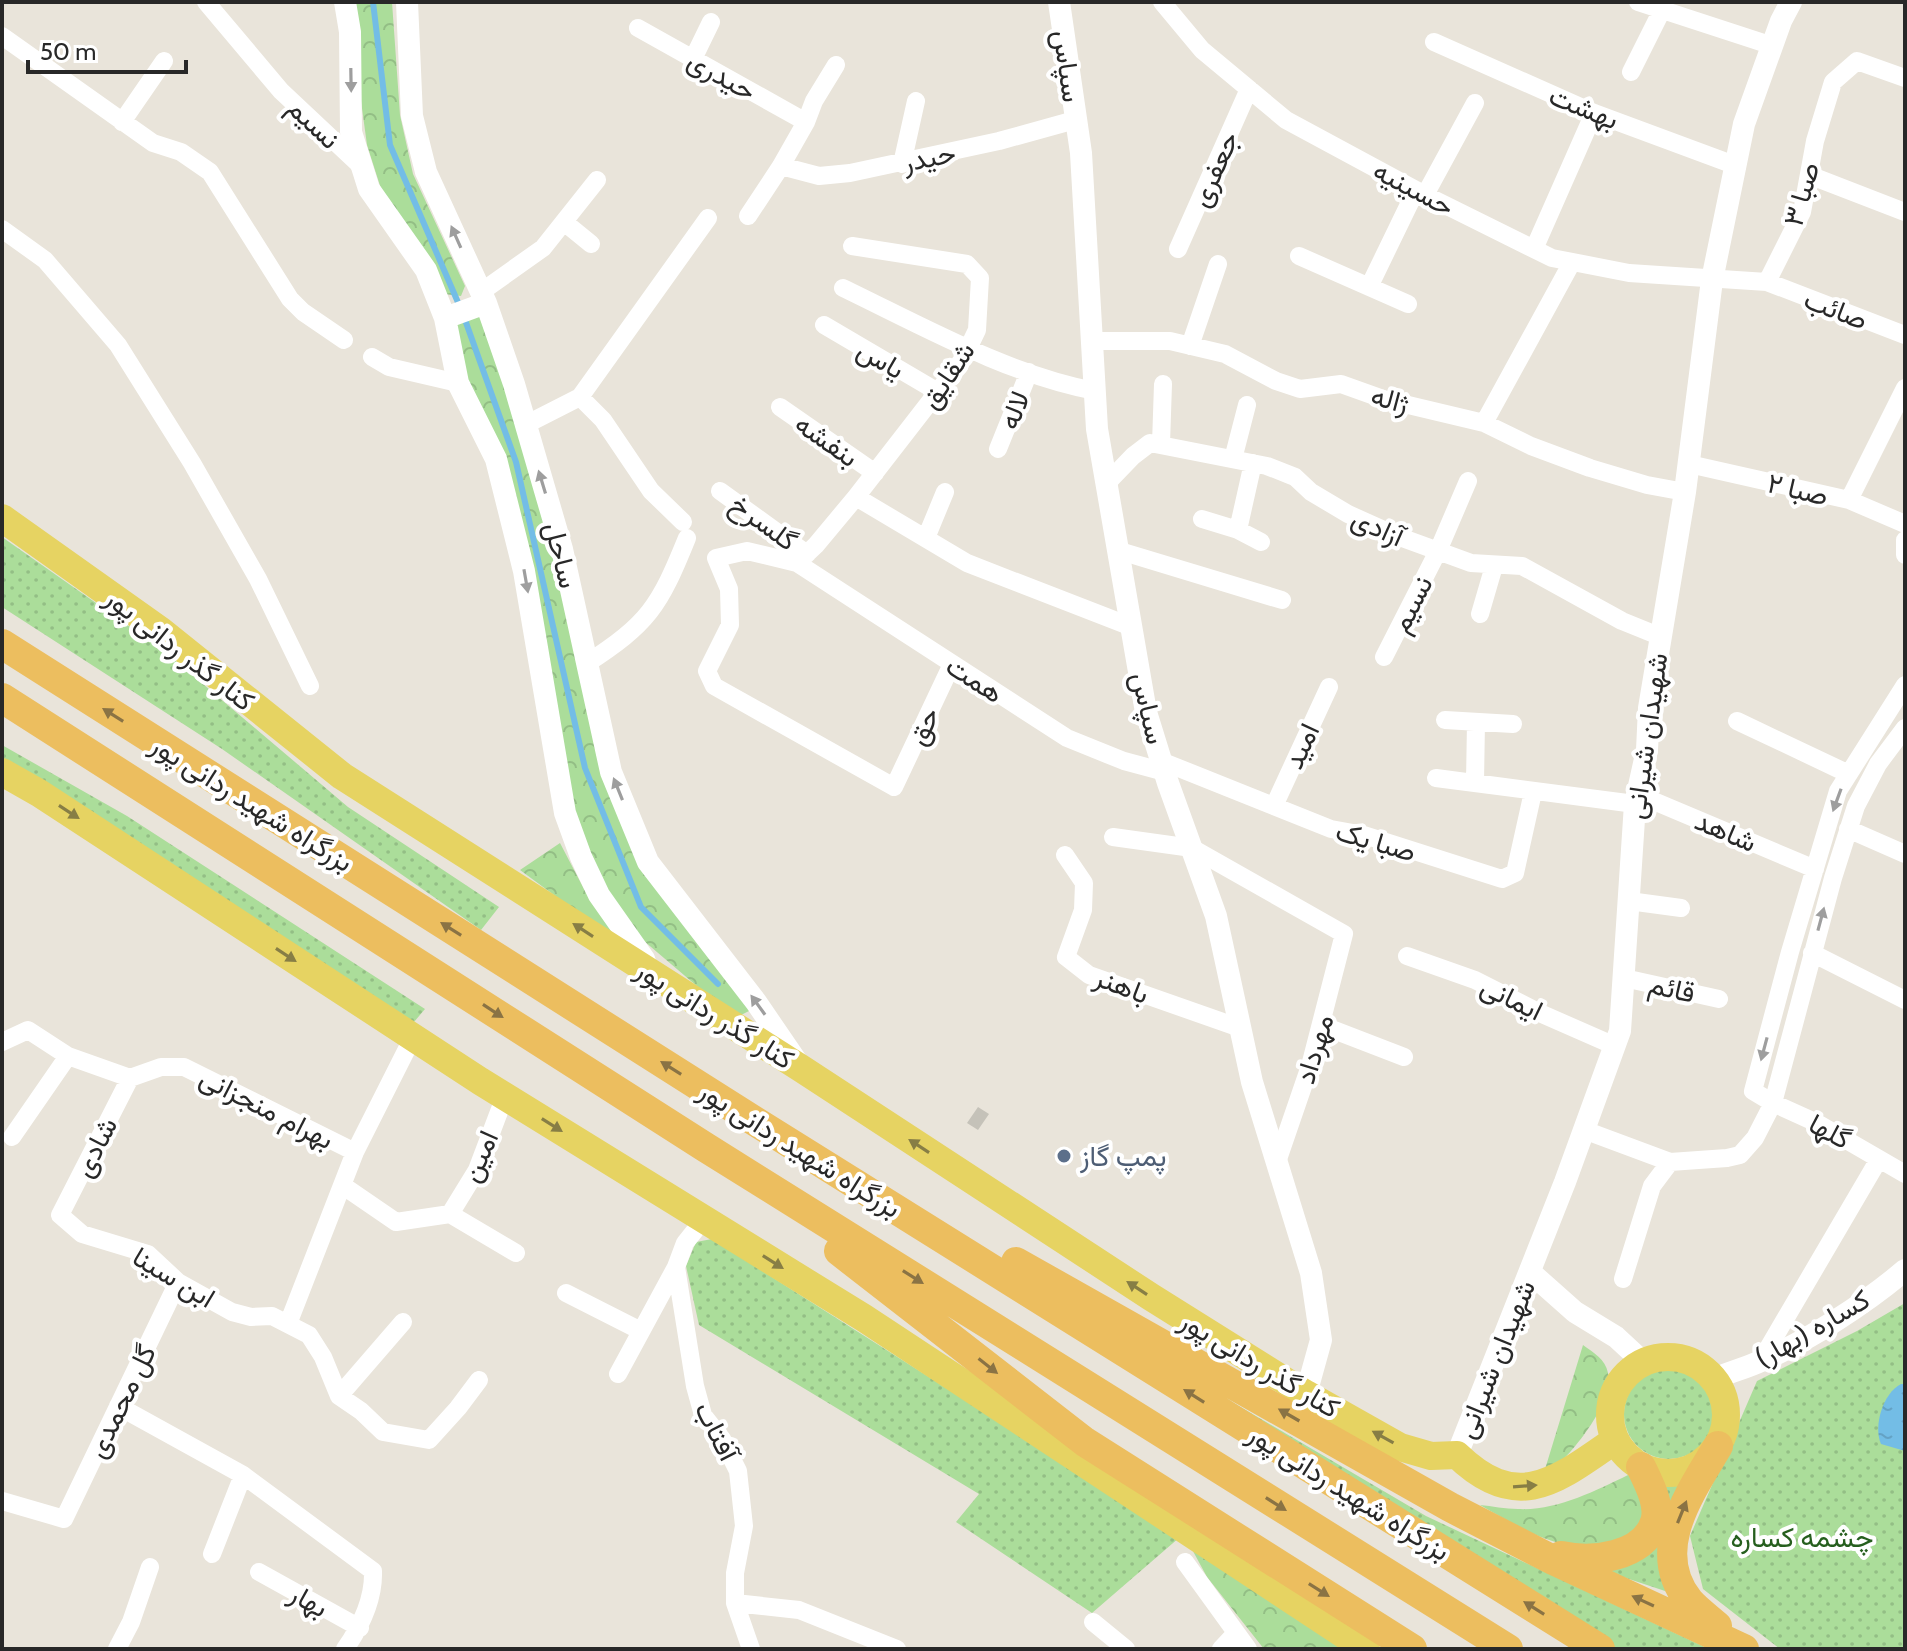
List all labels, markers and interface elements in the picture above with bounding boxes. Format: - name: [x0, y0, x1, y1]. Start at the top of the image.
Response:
- scale bar: [28, 24, 186, 74]
- street label: سپاس: [1044, 28, 1090, 105]
- text: 50 m: [40, 37, 96, 66]
- street label: حیدری: [681, 42, 762, 108]
- one-way arrow: [344, 68, 357, 93]
- street label: بهشت: [1544, 78, 1624, 137]
- street label: نسیم: [279, 90, 347, 157]
- street label: جعفری: [1182, 126, 1247, 213]
- street label: حیدر: [898, 135, 959, 180]
- street label: حسینیه: [1368, 153, 1460, 223]
- street label: صبا ۳: [1776, 158, 1826, 230]
- one-way arrow: [449, 226, 463, 249]
- street label: صائب: [1799, 281, 1873, 337]
- street label: یاس: [851, 332, 911, 386]
- street label: شقایق: [912, 335, 982, 415]
- street label: ژاله: [1367, 378, 1413, 421]
- street label: لاله: [991, 386, 1037, 434]
- street label: بنفشه: [789, 406, 865, 474]
- street label: صبا ۲: [1764, 466, 1832, 512]
- one-way arrow: [535, 470, 548, 494]
- street label: گلسرخ: [723, 486, 804, 559]
- street label: آزادی: [1346, 501, 1412, 555]
- street label: ساحل: [537, 518, 587, 592]
- one-way arrow: [520, 569, 532, 594]
- street label: نسیم: [1382, 570, 1441, 639]
- street label: کنار گذر ردانی پور: [96, 579, 262, 719]
- street label: همت: [940, 648, 1010, 710]
- street label: شهیدان شیرانی: [1618, 651, 1675, 821]
- street label: سپاس: [1122, 669, 1174, 748]
- street label: حق: [900, 702, 946, 750]
- one-way arrow: [103, 707, 124, 722]
- street label: امید: [1276, 718, 1326, 774]
- street label: بزرگراه شهید ردانی پور: [143, 727, 359, 881]
- one-way arrow: [611, 777, 624, 801]
- one-way arrow: [1830, 788, 1842, 812]
- street label: شاهد: [1690, 803, 1762, 859]
- one-way arrow: [58, 805, 79, 820]
- street label: صبا یک: [1332, 813, 1420, 869]
- one-way arrow: [1815, 907, 1828, 931]
- one-way arrow: [572, 922, 593, 937]
- one-way arrow: [440, 923, 462, 937]
- one-way arrow: [275, 947, 297, 962]
- street label: کنار گذر ردانی پور: [628, 951, 800, 1078]
- street label: باهنر: [1089, 959, 1154, 1012]
- street label: قائم: [1645, 966, 1698, 1012]
- street label: ایمانی: [1475, 969, 1549, 1027]
- one-way arrow: [751, 995, 766, 1016]
- one-way arrow: [482, 1004, 503, 1019]
- street label: مهرداد: [1287, 1010, 1342, 1088]
- one-way arrow: [1757, 1038, 1770, 1062]
- street label: بهرام منجزانی: [194, 1060, 340, 1158]
- one-way arrow: [660, 1062, 682, 1076]
- street label: بزرگراه شهید ردانی پور: [691, 1073, 907, 1227]
- street label: گلها: [1803, 1106, 1857, 1157]
- street label: شادی: [66, 1111, 124, 1183]
- one-way arrow: [541, 1118, 563, 1132]
- street label: امین: [453, 1125, 505, 1187]
- one-way arrow: [908, 1139, 929, 1154]
- place label: پمپ گاز: [1079, 1139, 1166, 1175]
- marker: پمپ گاز: [1055, 1147, 1073, 1165]
- street label: ابن سینا: [127, 1239, 221, 1315]
- one-way arrow: [762, 1254, 784, 1268]
- one-way arrow: [903, 1270, 924, 1285]
- street label: شهیدان شیرانی: [1448, 1275, 1543, 1443]
- one-way arrow: [1126, 1281, 1147, 1296]
- street label: کساره (بهار): [1749, 1282, 1876, 1375]
- street label: کنار گذر ردانی پور: [1172, 1302, 1346, 1427]
- street label: گل محمدی: [79, 1339, 163, 1463]
- one-way arrow: [978, 1358, 998, 1374]
- one-way arrow: [1184, 1388, 1205, 1403]
- street label: آفتاب: [688, 1396, 747, 1468]
- one-way arrow: [1278, 1408, 1301, 1422]
- street label: بزرگراه شهید ردانی پور: [1240, 1416, 1456, 1570]
- one-way arrow: [1372, 1430, 1394, 1444]
- one-way arrow: [1513, 1479, 1538, 1492]
- one-way arrow: [1265, 1497, 1287, 1511]
- one-way arrow: [1676, 1500, 1689, 1524]
- park label: چشمه کساره: [1730, 1520, 1874, 1556]
- street label: بهار: [282, 1575, 334, 1625]
- one-way arrow: [1308, 1583, 1330, 1597]
- one-way arrow: [1631, 1595, 1655, 1608]
- one-way arrow: [1523, 1601, 1545, 1615]

